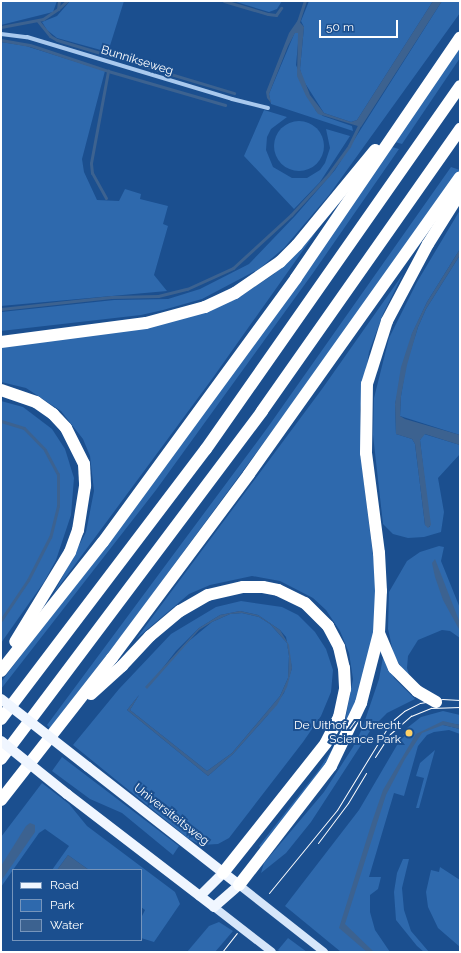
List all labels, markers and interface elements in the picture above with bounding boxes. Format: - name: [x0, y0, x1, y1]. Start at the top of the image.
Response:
- scale bar: [321, 12, 400, 38]
- text: 50 m: [326, 20, 354, 34]
- street label: Bunnikseweg: [99, 43, 175, 79]
- place label: De Uithof / Utrecht Science Park: [294, 719, 401, 747]
- marker: De Uithof / Utrecht Science Park: [404, 728, 414, 738]
- street label: Universiteitsweg: [130, 781, 212, 849]
- legend: [12, 869, 142, 941]
- text: Road: [50, 878, 79, 892]
- text: Park: [50, 898, 75, 912]
- text: Water: [50, 918, 84, 932]

